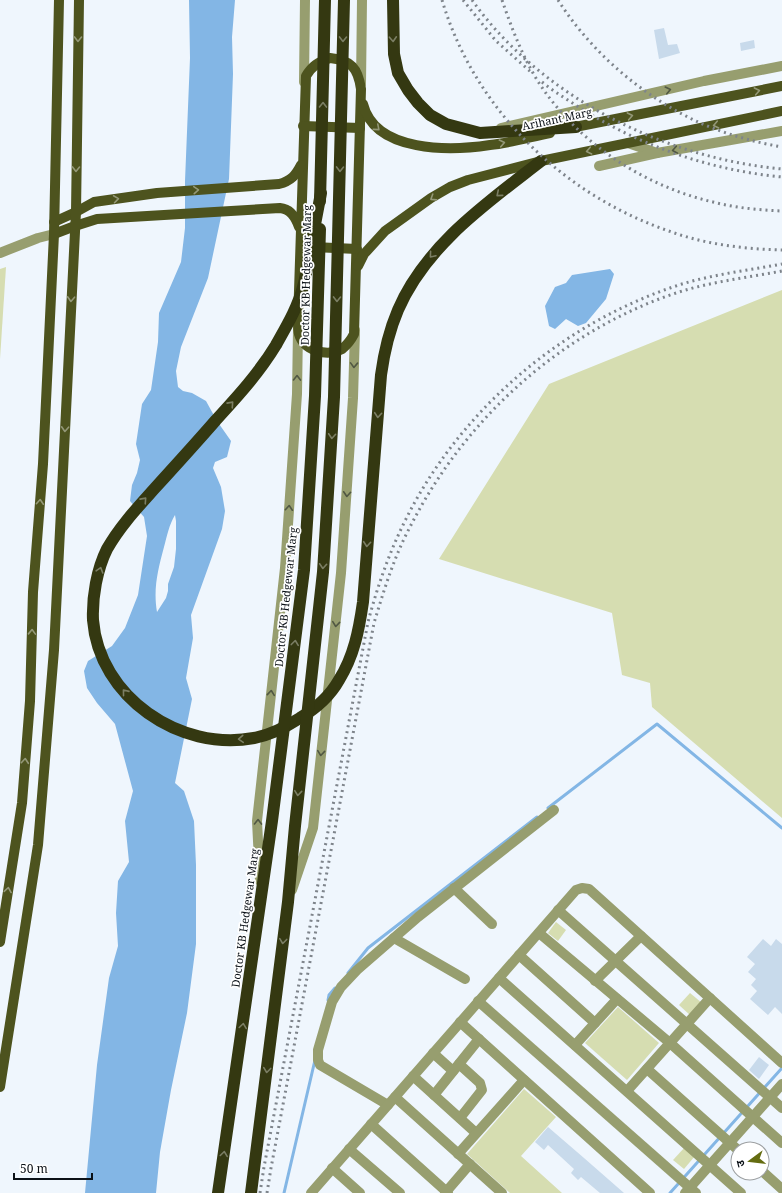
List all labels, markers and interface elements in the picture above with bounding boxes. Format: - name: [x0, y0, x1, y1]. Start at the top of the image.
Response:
- one-way arrow: [74, 36, 82, 42]
- one-way arrow: [339, 36, 347, 42]
- one-way arrow: [389, 36, 397, 42]
- one-way arrow: [665, 86, 671, 94]
- one-way arrow: [754, 88, 760, 96]
- one-way arrow: [319, 102, 327, 108]
- street label: Arihant Marg: [521, 104, 593, 133]
- one-way arrow: [626, 113, 633, 121]
- one-way arrow: [713, 120, 720, 128]
- one-way arrow: [372, 123, 380, 131]
- one-way arrow: [499, 139, 506, 148]
- one-way arrow: [672, 145, 678, 154]
- one-way arrow: [586, 147, 592, 155]
- one-way arrow: [72, 166, 80, 172]
- one-way arrow: [336, 166, 344, 172]
- one-way arrow: [193, 186, 199, 195]
- one-way arrow: [497, 189, 504, 196]
- one-way arrow: [430, 193, 437, 200]
- one-way arrow: [113, 195, 119, 204]
- street label: Doctor KB Hedgewar Marg: [297, 205, 314, 345]
- one-way arrow: [430, 251, 437, 258]
- one-way arrow: [67, 296, 76, 302]
- one-way arrow: [333, 296, 341, 302]
- one-way arrow: [350, 362, 358, 368]
- one-way arrow: [293, 375, 301, 381]
- one-way arrow: [226, 401, 234, 409]
- one-way arrow: [373, 412, 382, 418]
- one-way arrow: [60, 426, 69, 432]
- one-way arrow: [327, 433, 336, 439]
- one-way arrow: [342, 491, 351, 497]
- one-way arrow: [139, 498, 146, 505]
- one-way arrow: [36, 499, 45, 505]
- one-way arrow: [285, 505, 293, 511]
- street label: Doctor KB Hedgewar Marg: [271, 526, 300, 667]
- one-way arrow: [363, 541, 372, 547]
- one-way arrow: [319, 563, 328, 569]
- one-way arrow: [95, 567, 104, 574]
- one-way arrow: [332, 621, 341, 627]
- one-way arrow: [28, 629, 37, 635]
- one-way arrow: [290, 640, 299, 646]
- one-way arrow: [122, 690, 129, 697]
- one-way arrow: [266, 690, 275, 696]
- one-way arrow: [238, 734, 244, 743]
- one-way arrow: [317, 750, 326, 756]
- one-way arrow: [21, 758, 30, 764]
- one-way arrow: [294, 790, 303, 796]
- one-way arrow: [253, 819, 262, 825]
- street label: Doctor KB Hedgewar Marg: [227, 847, 262, 988]
- one-way arrow: [3, 887, 12, 893]
- one-way arrow: [279, 938, 288, 944]
- one-way arrow: [238, 1023, 247, 1029]
- one-way arrow: [263, 1067, 272, 1073]
- north arrow: [730, 1141, 770, 1181]
- one-way arrow: [219, 1151, 228, 1157]
- scale bar: [14, 1155, 92, 1181]
- text: उ: [732, 1158, 748, 1169]
- text: 50 m: [20, 1160, 48, 1177]

